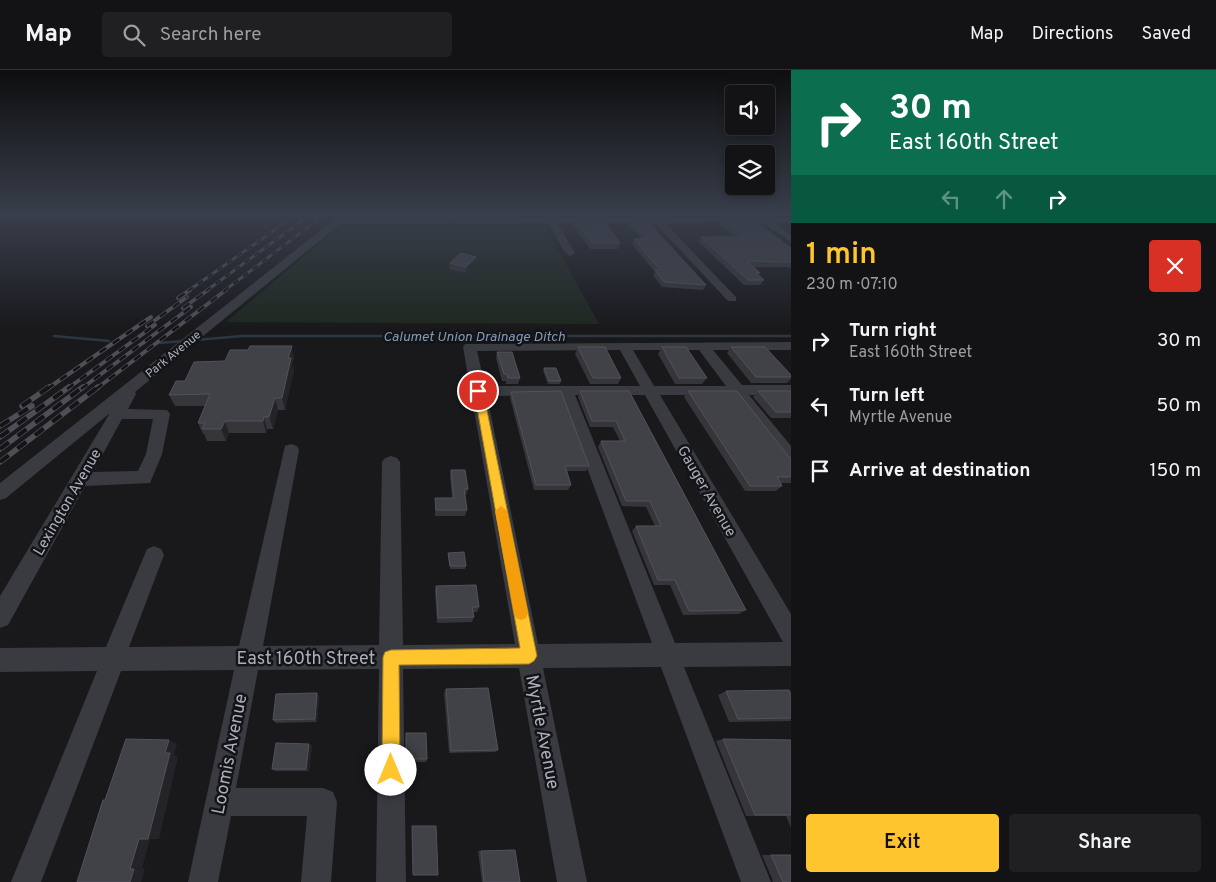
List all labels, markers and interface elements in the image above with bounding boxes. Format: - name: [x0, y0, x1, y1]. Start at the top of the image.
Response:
- search box: [102, 12, 452, 57]
- text: Map: [25, 20, 72, 50]
- icon: search: [120, 21, 148, 49]
- text: Search here: [160, 23, 261, 47]
- text: Map: [970, 23, 1004, 46]
- text: Directions: [1032, 23, 1114, 46]
- text: Saved: [1142, 23, 1191, 46]
- map controls: [725, 85, 775, 195]
- button: sound: [725, 85, 775, 135]
- text: 30 m: [889, 87, 972, 131]
- icon: right: [806, 90, 871, 155]
- text: East 160th Street: [889, 130, 1059, 157]
- button: layers: [725, 145, 775, 195]
- icon: left: [937, 185, 965, 213]
- icon: ahead: [990, 185, 1018, 213]
- icon: right: [1043, 185, 1071, 213]
- text: 1 min: [806, 237, 877, 274]
- button: close: [1149, 240, 1201, 292]
- text: 230 m · 07:10: [806, 275, 898, 295]
- text: Turn right: [849, 319, 937, 343]
- street label: Park Avenue: [142, 327, 205, 382]
- icon: right: [806, 327, 834, 355]
- water label: Calumet Union Drainage Ditch: [383, 329, 565, 346]
- text: 30 m: [1157, 329, 1201, 353]
- text: East 160th Street: [849, 343, 972, 363]
- pin: [457, 370, 499, 412]
- icon: arrive: [464, 377, 492, 405]
- text: Turn left: [849, 384, 925, 408]
- icon: left: [806, 392, 834, 420]
- text: 50 m: [1156, 394, 1201, 418]
- text: Myrtle Avenue: [849, 408, 952, 428]
- street label: Gauger Avenue: [672, 443, 739, 541]
- street label: Lexington Avenue: [30, 446, 107, 559]
- icon: arrive: [806, 457, 834, 485]
- text: Arrive at destination: [849, 459, 1030, 483]
- text: 150 m: [1149, 459, 1201, 483]
- street label: East 160th Street: [237, 648, 375, 671]
- street label: Myrtle Avenue: [519, 673, 564, 791]
- street label: Loomis Avenue: [208, 692, 253, 817]
- position arrow: [364, 743, 416, 795]
- button: Exit: [806, 814, 999, 872]
- button: Share: [1009, 814, 1201, 872]

